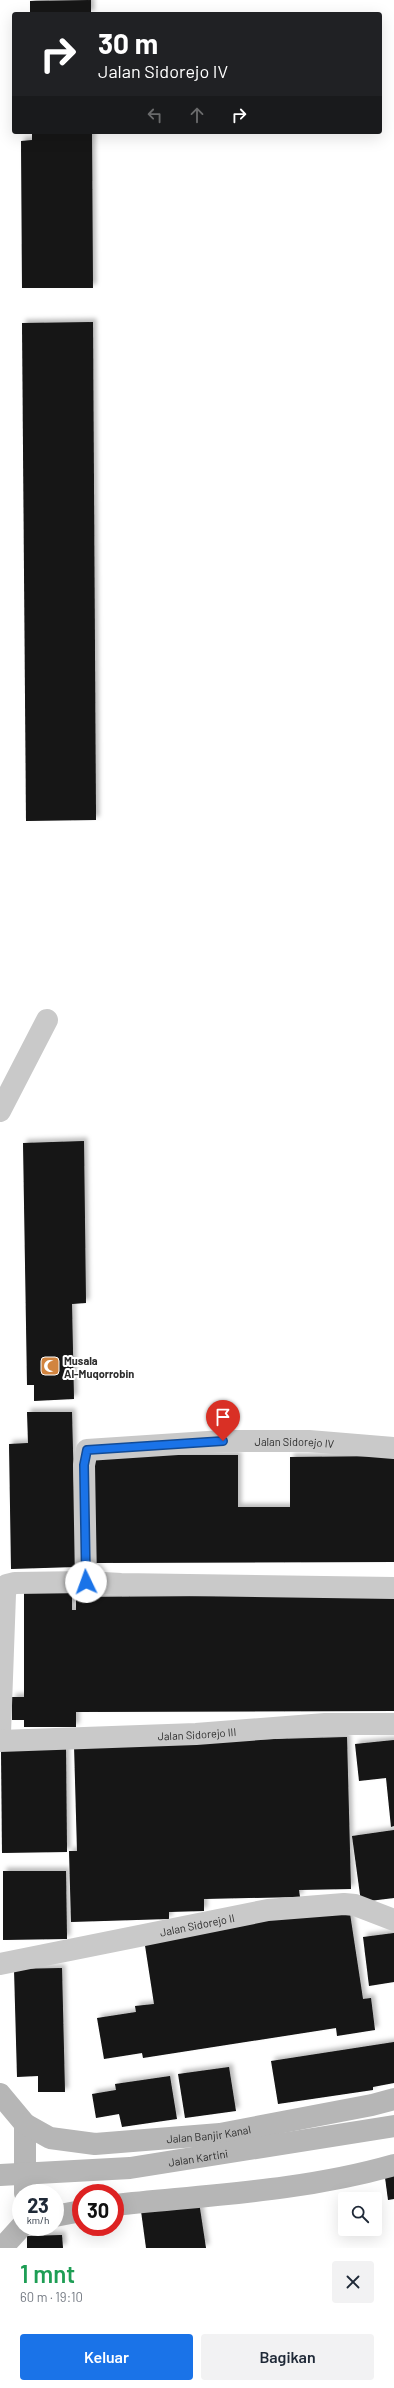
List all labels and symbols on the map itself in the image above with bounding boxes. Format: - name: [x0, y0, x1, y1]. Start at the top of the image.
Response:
- place label: Musala Al-Muqorrobin: [64, 1354, 134, 1380]
- mosque icon: Musala Al-Muqorrobin: [39, 1355, 61, 1377]
- pin: [206, 1400, 240, 1441]
- street label: Jalan Sidorejo IV: [255, 1434, 335, 1450]
- position arrow: [65, 1561, 107, 1603]
- street label: Jalan Sidorejo III: [157, 1724, 237, 1742]
- street label: Jalan Sidorejo II: [159, 1910, 236, 1938]
- street label: Jalan Banjir Kanal: [166, 2122, 252, 2145]
- street label: Jalan Kartini: [167, 2146, 229, 2168]
- speed limit sign: 30: [72, 2184, 124, 2236]

